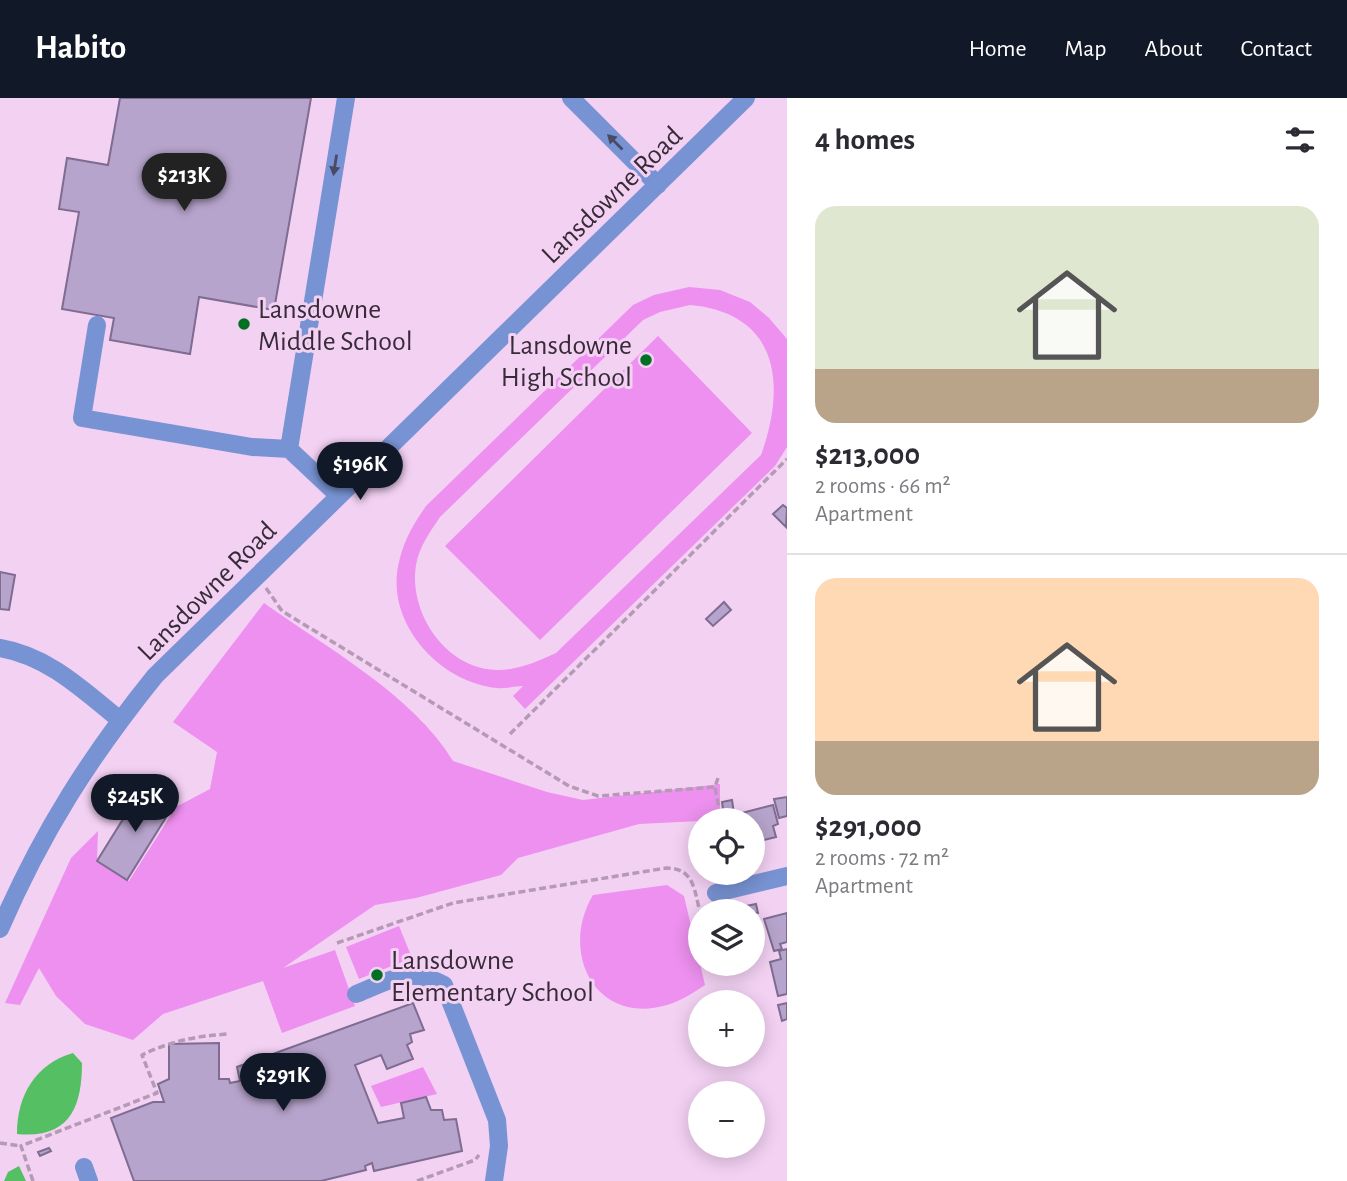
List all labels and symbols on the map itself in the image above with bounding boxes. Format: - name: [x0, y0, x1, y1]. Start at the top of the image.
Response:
- street label: Lansdowne Road: [537, 122, 688, 269]
- one-way arrow: [606, 133, 623, 150]
- pin: $213K: [135, 153, 233, 213]
- one-way arrow: [329, 154, 340, 176]
- place label: Lansdowne Middle School: [258, 296, 413, 356]
- marker: Lansdowne Middle School: [236, 316, 252, 332]
- place label: Lansdowne High School: [501, 332, 632, 392]
- marker: Lansdowne High School: [638, 352, 654, 368]
- pin: $196K: [311, 442, 409, 502]
- street label: Lansdowne Road: [133, 517, 282, 666]
- pin: $245K: [86, 774, 184, 834]
- place label: Lansdowne Elementary School: [391, 947, 594, 1007]
- marker: Lansdowne Elementary School: [369, 967, 385, 983]
- pin: $291K: [234, 1054, 332, 1113]

